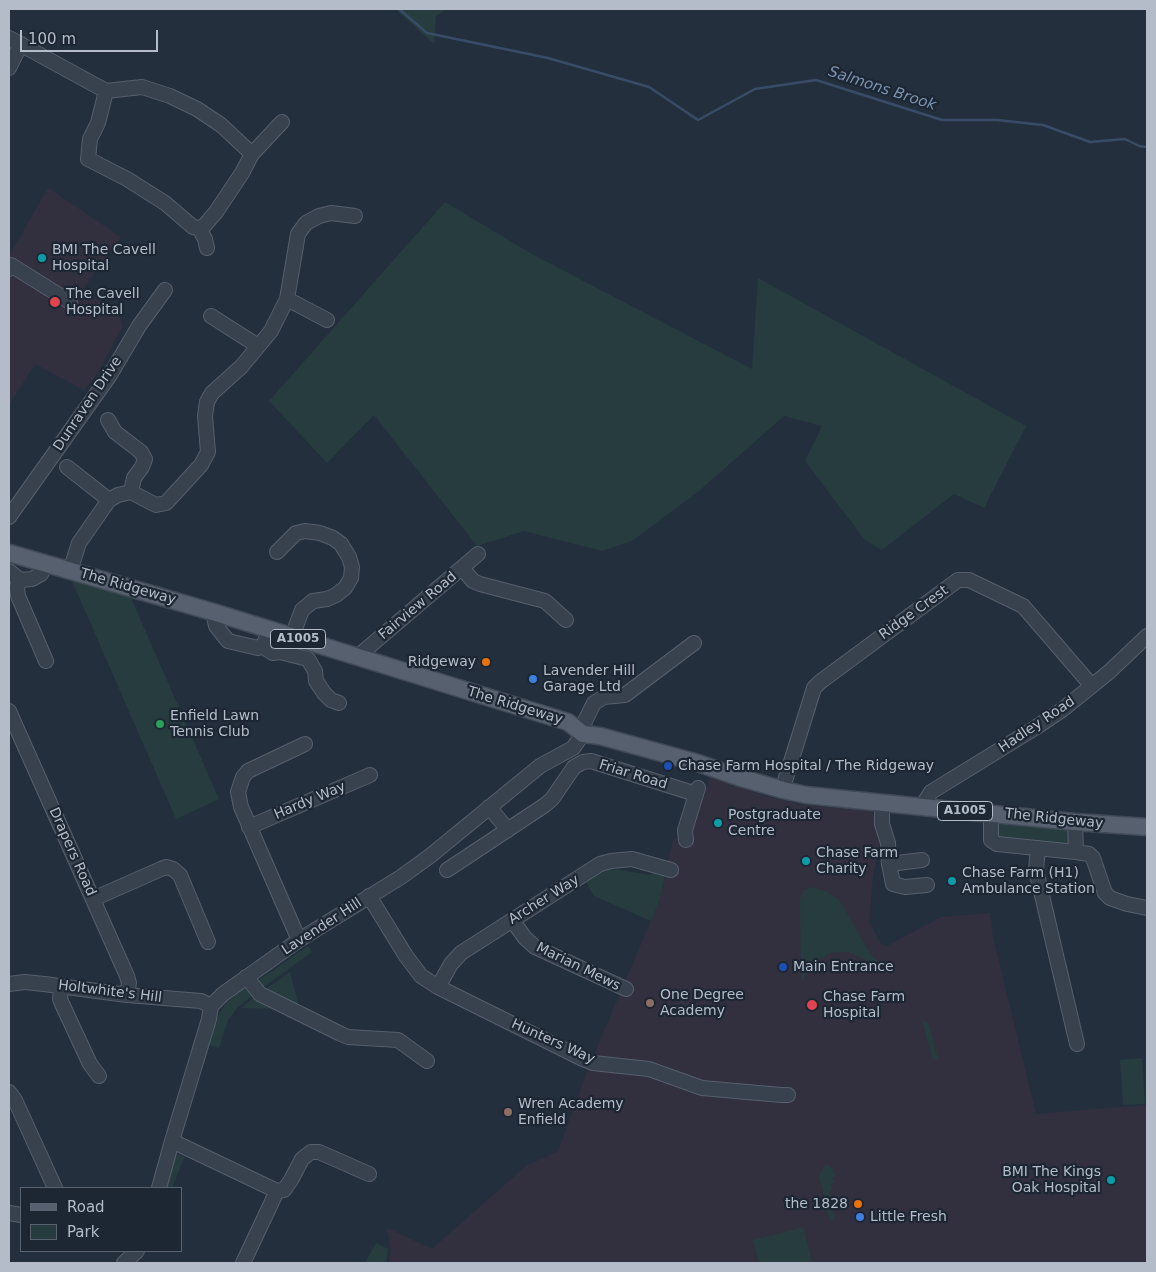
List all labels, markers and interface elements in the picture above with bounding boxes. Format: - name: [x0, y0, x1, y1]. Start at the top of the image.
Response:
- scale bar: [22, 20, 160, 52]
- text: 100 m: [28, 30, 76, 48]
- water label: Salmons Brook: [826, 63, 938, 115]
- place label: BMI The Cavell Hospital: [52, 242, 156, 274]
- marker: BMI The Cavell Hospital: [36, 252, 48, 264]
- place label: The Cavell Hospital: [66, 286, 140, 318]
- marker: The Cavell Hospital: [48, 295, 62, 309]
- street label: Dunraven Drive: [50, 354, 126, 454]
- street label: The Ridgeway: [78, 565, 178, 609]
- street label: Fairview Road: [376, 568, 460, 644]
- street label: Ridge Crest: [876, 582, 952, 644]
- road number: A1005: [270, 630, 326, 648]
- place label: Ridgeway: [408, 654, 476, 670]
- marker: Ridgeway: [480, 656, 492, 668]
- place label: Lavender Hill Garage Ltd: [543, 663, 635, 696]
- marker: Lavender Hill Garage Ltd: [527, 673, 539, 685]
- street label: The Ridgeway: [465, 684, 565, 728]
- street label: Hadley Road: [996, 693, 1078, 757]
- place label: Enfield Lawn Tennis Club: [170, 708, 259, 740]
- marker: Enfield Lawn Tennis Club: [154, 718, 166, 730]
- street label: Friar Road: [597, 757, 669, 793]
- place label: Chase Farm Hospital / The Ridgeway: [678, 758, 934, 774]
- marker: Chase Farm Hospital / The Ridgeway: [662, 760, 674, 772]
- street label: Hardy Way: [272, 778, 348, 824]
- road number: A1005: [938, 801, 992, 820]
- street label: Drapers Road: [45, 805, 99, 899]
- street label: The Ridgeway: [1004, 805, 1104, 833]
- place label: Postgraduate Centre: [728, 807, 821, 840]
- marker: Postgraduate Centre: [712, 817, 724, 829]
- place label: Chase Farm Charity: [816, 845, 898, 878]
- marker: Chase Farm Charity: [800, 855, 812, 867]
- place label: Chase Farm (H1) Ambulance Station: [962, 865, 1095, 898]
- street label: Archer Way: [506, 872, 582, 928]
- marker: Chase Farm (H1) Ambulance Station: [946, 875, 958, 887]
- street label: Lavender Hill: [279, 895, 365, 959]
- street label: Marian Mews: [533, 939, 623, 995]
- place label: Main Entrance: [793, 959, 894, 975]
- marker: Main Entrance: [777, 961, 789, 973]
- street label: Holtwhite's Hill: [57, 977, 163, 1007]
- place label: One Degree Academy: [660, 987, 744, 1020]
- place label: Chase Farm Hospital: [823, 989, 905, 1022]
- marker: One Degree Academy: [644, 997, 656, 1009]
- marker: Chase Farm Hospital: [805, 998, 819, 1012]
- street label: Hunters Way: [509, 1016, 597, 1068]
- place label: Wren Academy Enfield: [518, 1096, 624, 1128]
- marker: Wren Academy Enfield: [502, 1106, 514, 1118]
- place label: BMI The Kings Oak Hospital: [1002, 1164, 1101, 1196]
- marker: BMI The Kings Oak Hospital: [1105, 1174, 1117, 1186]
- legend: [20, 1187, 182, 1252]
- place label: the 1828: [785, 1196, 848, 1212]
- text: Road: [67, 1198, 105, 1216]
- marker: the 1828: [852, 1198, 864, 1210]
- place label: Little Fresh: [870, 1209, 947, 1225]
- marker: Little Fresh: [854, 1211, 866, 1223]
- text: Park: [67, 1223, 99, 1241]

